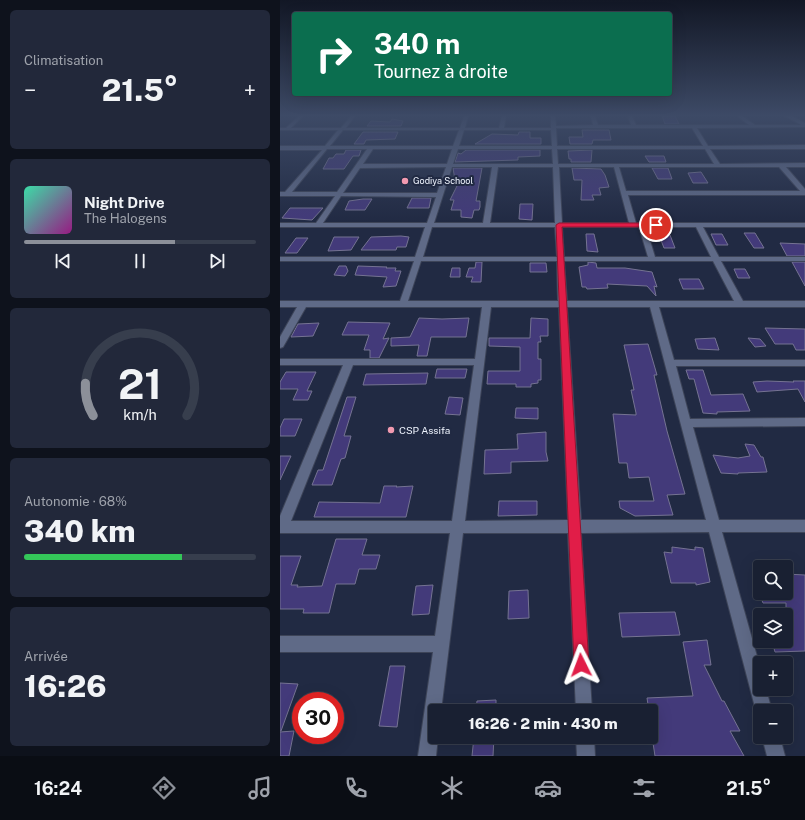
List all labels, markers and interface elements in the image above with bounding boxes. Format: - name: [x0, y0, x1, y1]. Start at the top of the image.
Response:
- text: 340 m: [374, 27, 460, 60]
- icon: right: [308, 28, 360, 80]
- text: Climatisation: [24, 53, 103, 68]
- text: Tournez à droite: [374, 61, 508, 82]
- text: 21.5°: [102, 72, 178, 108]
- text: −: [24, 77, 36, 103]
- text: +: [244, 77, 256, 103]
- place label: Godiya School: [413, 175, 473, 186]
- marker: Godiya School: [400, 176, 410, 186]
- text: Night Drive: [84, 194, 165, 211]
- pin: [639, 208, 673, 242]
- text: The Halogens: [84, 211, 167, 226]
- icon: arrive: [645, 214, 667, 236]
- icon: previous: [52, 250, 74, 272]
- icon: pause: [129, 250, 151, 272]
- icon: next: [206, 250, 228, 272]
- text: 21: [118, 359, 162, 408]
- text: km/h: [123, 406, 157, 423]
- place label: CSP Assifa: [399, 424, 450, 436]
- marker: CSP Assifa: [386, 425, 396, 435]
- text: Autonomie · 68%: [24, 494, 127, 509]
- text: 340 km: [24, 513, 136, 549]
- map controls: [753, 560, 793, 744]
- button: search: [753, 560, 793, 600]
- button: layers: [753, 608, 793, 648]
- position arrow: [560, 644, 602, 686]
- text: Arrivée: [24, 649, 68, 664]
- button: +: [753, 656, 793, 696]
- text: 16:26: [24, 668, 107, 704]
- speed limit sign: 30: [292, 692, 344, 744]
- button: −: [753, 704, 793, 744]
- text: 16:26 · 2 min · 430 m: [468, 715, 618, 732]
- icon: directions: [150, 774, 178, 802]
- icon: music: [246, 774, 274, 802]
- icon: phone: [342, 774, 370, 802]
- icon: climate: [438, 774, 466, 802]
- icon: car: [534, 774, 562, 802]
- icon: filters: [630, 774, 658, 802]
- text: 16:24: [34, 778, 82, 799]
- text: 21.5°: [726, 778, 771, 799]

